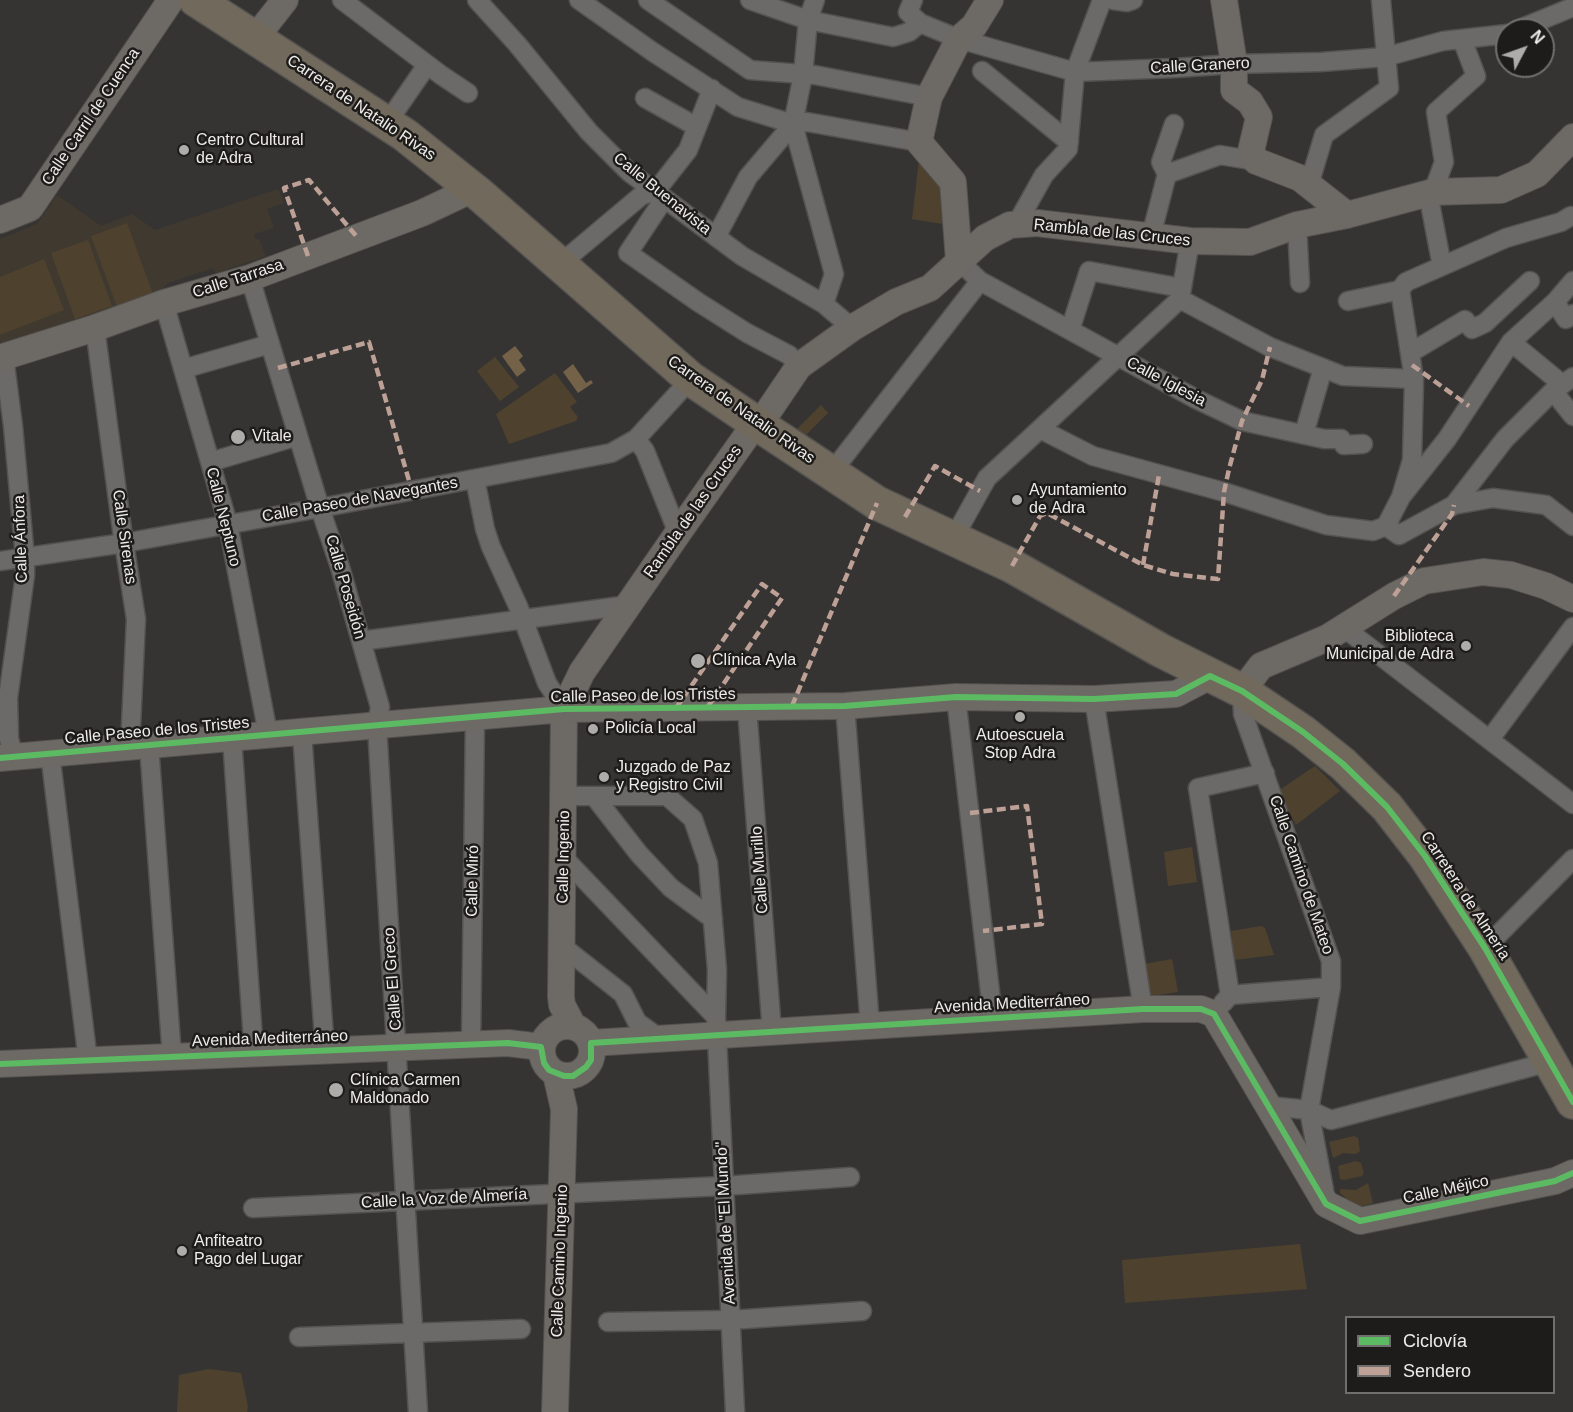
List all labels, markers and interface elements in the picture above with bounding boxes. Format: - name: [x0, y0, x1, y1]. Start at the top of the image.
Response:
- north arrow: [1495, 18, 1555, 78]
- text: N: [1527, 27, 1548, 47]
- street label: Calle Carril de Cuenca: [38, 45, 144, 189]
- street label: Carrera de Natalio Rivas: [283, 51, 439, 165]
- street label: Calle Granero: [1150, 54, 1250, 78]
- place label: Centro Cultural de Adra: [196, 131, 304, 169]
- marker: Centro Cultural de Adra: [177, 143, 191, 157]
- street label: Calle Buenavista: [609, 149, 715, 239]
- street label: Rambla de las Cruces: [1033, 215, 1191, 251]
- street label: Calle Tarrasa: [190, 255, 286, 303]
- street label: Carrera de Natalio Rivas: [664, 352, 818, 468]
- street label: Calle Iglesia: [1123, 353, 1209, 411]
- place label: Vitale: [252, 427, 292, 447]
- marker: Vitale: [229, 428, 247, 446]
- street label: Rambla de las Cruces: [640, 442, 746, 582]
- street label: Calle Neptuno: [201, 465, 245, 569]
- street label: Calle Paseo de Navegantes: [261, 473, 459, 527]
- place label: Ayuntamiento de Adra: [1029, 481, 1127, 519]
- street label: Calle Sirenas: [108, 489, 140, 585]
- marker: Ayuntamiento de Adra: [1010, 493, 1024, 507]
- street label: Calle Ánfora: [10, 495, 32, 583]
- street label: Calle Poseidón: [321, 533, 369, 641]
- place label: Biblioteca Municipal de Adra: [1326, 627, 1454, 665]
- marker: Biblioteca Municipal de Adra: [1459, 639, 1473, 653]
- place label: Clínica Ayla: [712, 651, 796, 671]
- marker: Clínica Ayla: [689, 652, 707, 670]
- street label: Calle Paseo de los Tristes: [550, 685, 736, 707]
- marker: Autoescuela Stop Adra: [1013, 710, 1027, 724]
- street label: Calle Paseo de los Tristes: [64, 713, 250, 749]
- place label: Policía Local: [605, 719, 696, 739]
- marker: Policía Local: [586, 722, 600, 736]
- place label: Autoescuela Stop Adra: [976, 726, 1064, 764]
- place label: Juzgado de Paz y Registro Civil: [616, 758, 731, 796]
- marker: Juzgado de Paz y Registro Civil: [597, 770, 611, 784]
- street label: Calle Camino de Mateo: [1265, 793, 1337, 957]
- street label: Calle Ingenio: [554, 810, 574, 904]
- street label: Calle Murillo: [747, 825, 773, 915]
- street label: Carretera de Almería: [1416, 828, 1514, 964]
- street label: Calle Miró: [463, 845, 483, 917]
- street label: Calle El Greco: [380, 927, 406, 1031]
- street label: Avenida Mediterráneo: [933, 990, 1091, 1018]
- street label: Avenida Mediterráneo: [192, 1027, 348, 1051]
- place label: Clínica Carmen Maldonado: [350, 1071, 460, 1109]
- marker: Clínica Carmen Maldonado: [327, 1081, 345, 1099]
- street label: Avenida de "El Mundo": [712, 1141, 740, 1305]
- street label: Calle Méjico: [1401, 1172, 1491, 1208]
- street label: Calle Camino Ingenio: [548, 1184, 572, 1338]
- street label: Calle la Voz de Almería: [360, 1185, 528, 1213]
- place label: Anfiteatro Pago del Lugar: [194, 1232, 303, 1270]
- marker: Anfiteatro Pago del Lugar: [175, 1244, 189, 1258]
- legend: [1345, 1316, 1555, 1394]
- text: Ciclovía: [1403, 1331, 1467, 1351]
- text: Sendero: [1403, 1361, 1471, 1381]

